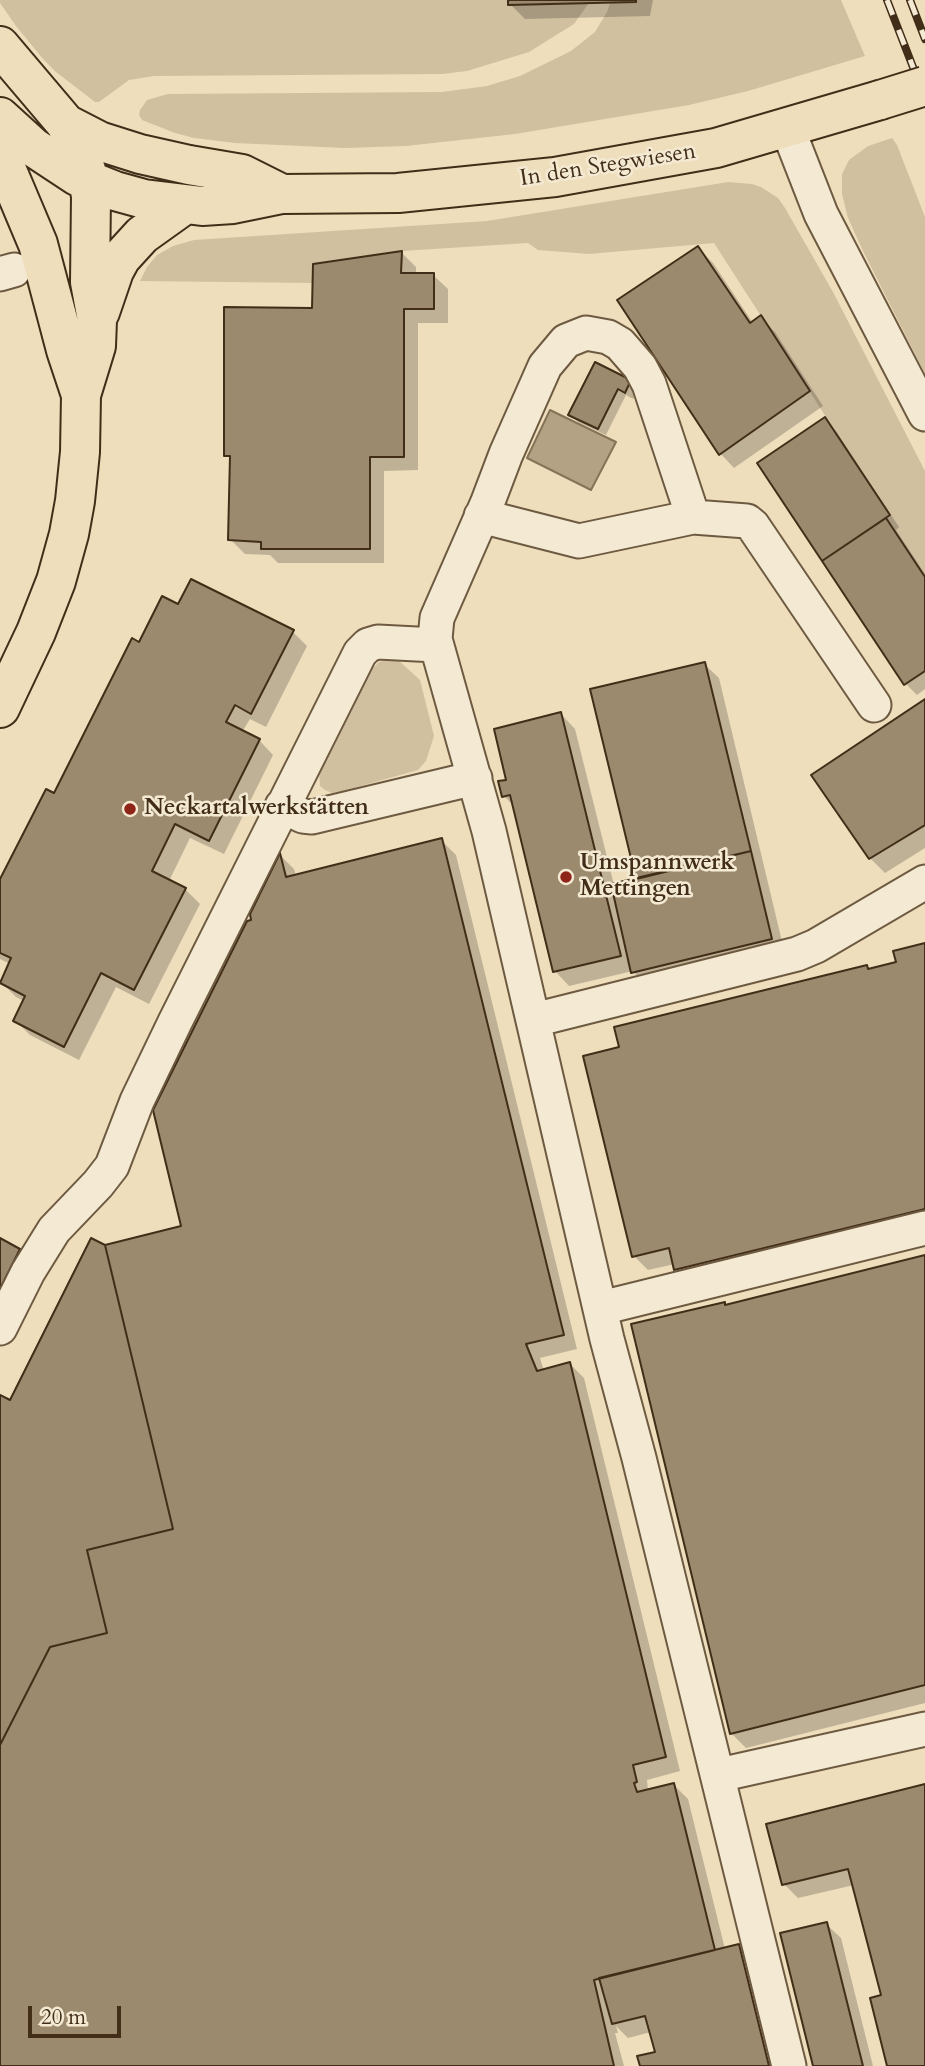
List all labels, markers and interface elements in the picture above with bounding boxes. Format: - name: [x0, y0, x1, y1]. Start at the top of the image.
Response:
- street label: In den Stegwiesen: [518, 138, 698, 194]
- place label: Neckartalwerkstätten: [144, 795, 369, 823]
- marker: Neckartalwerkstätten: [122, 801, 138, 817]
- place label: Umspannwerk Mettingen: [580, 850, 735, 904]
- marker: Umspannwerk Mettingen: [558, 869, 574, 885]
- scale bar: [32, 1993, 124, 2037]
- text: 20 m: [41, 2003, 86, 2032]

